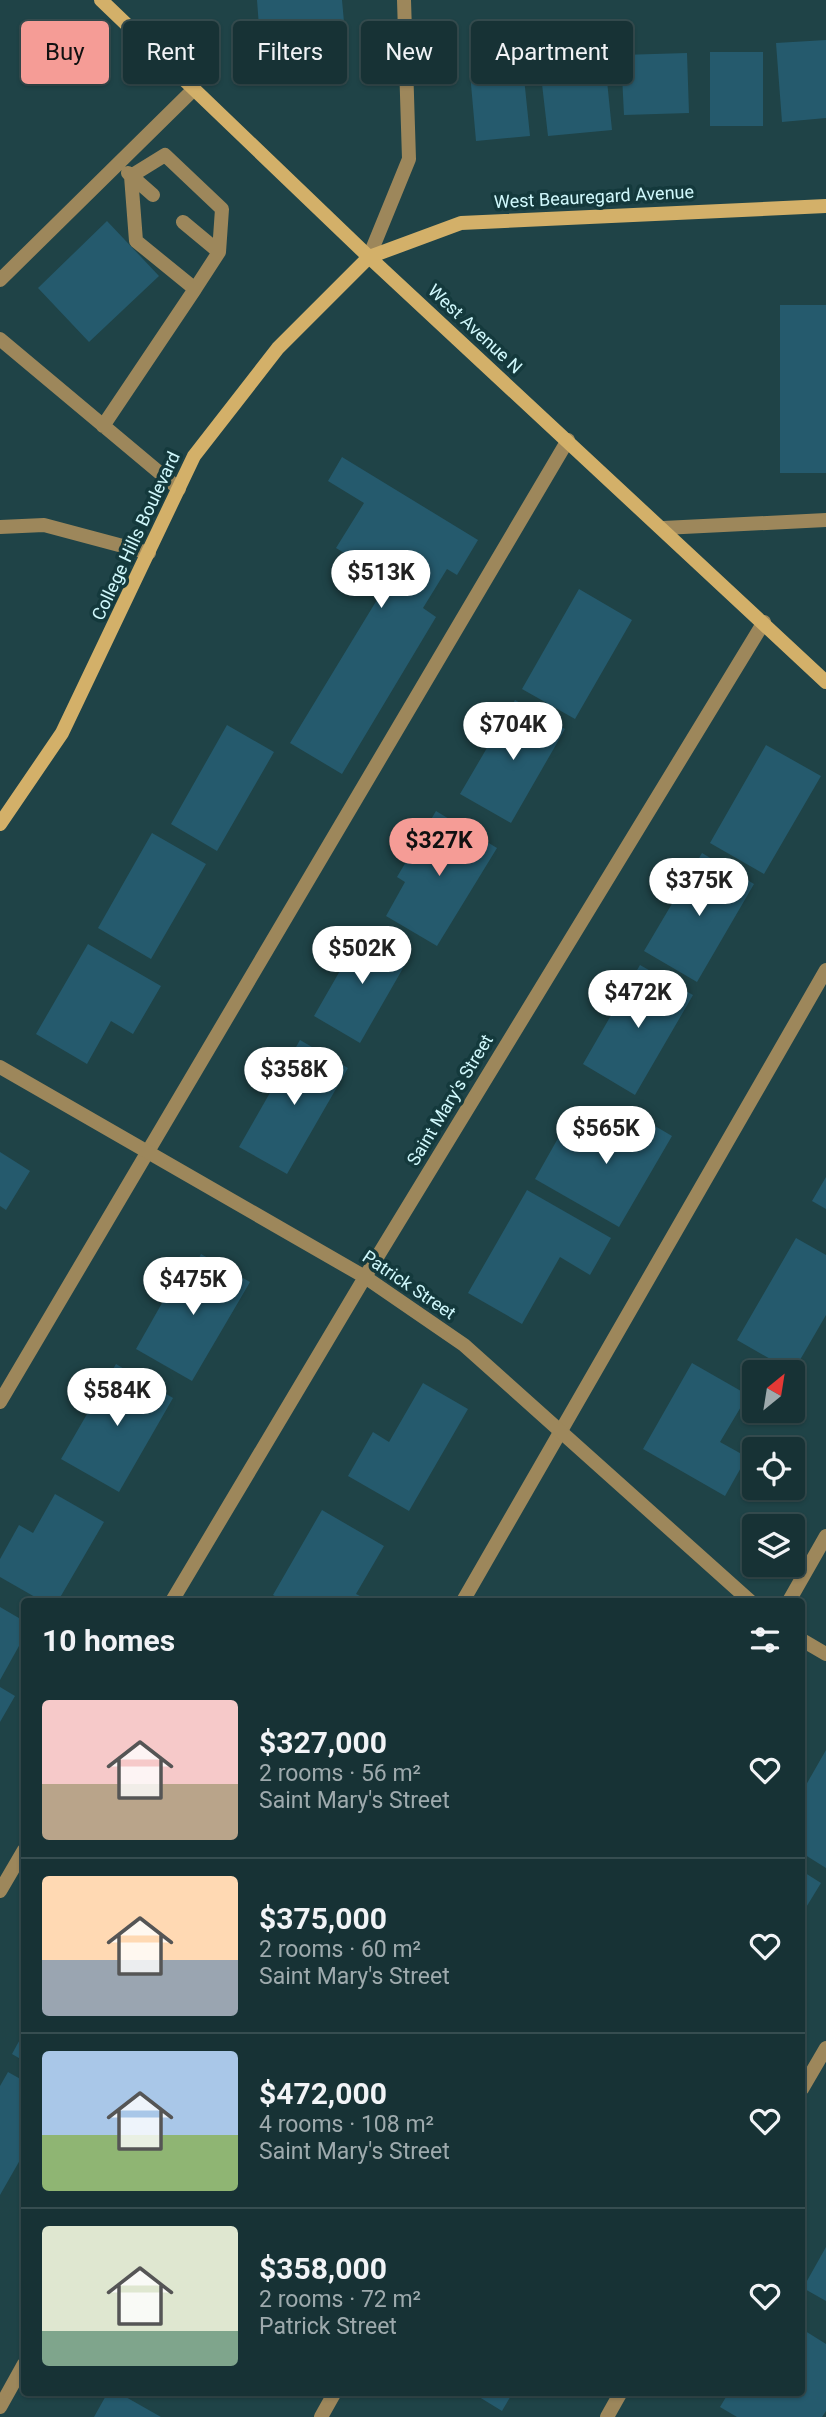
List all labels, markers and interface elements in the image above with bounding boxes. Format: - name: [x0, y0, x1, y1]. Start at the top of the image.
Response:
- chip: Buy: [21, 21, 109, 84]
- chip: Rent: [123, 21, 219, 84]
- chip: Filters: [233, 21, 347, 84]
- chip: New: [361, 21, 457, 84]
- chip: Apartment: [471, 21, 633, 84]
- street label: West Beauregard Avenue: [493, 181, 694, 212]
- street label: West Avenue N: [424, 280, 527, 378]
- street label: College Hills Boulevard: [87, 448, 184, 624]
- pin: $513K: [332, 550, 430, 610]
- text: $513K: [347, 559, 415, 586]
- pin: $704K: [464, 702, 562, 762]
- text: $704K: [479, 711, 547, 738]
- pin: $327K: [390, 818, 488, 878]
- text: $327K: [405, 827, 473, 854]
- pin: $375K: [650, 858, 748, 918]
- text: $375K: [665, 867, 733, 894]
- pin: $502K: [313, 926, 411, 986]
- text: $502K: [328, 935, 396, 962]
- pin: $472K: [589, 970, 687, 1030]
- text: $472K: [604, 979, 672, 1006]
- street label: Saint Mary's Street: [402, 1030, 497, 1169]
- pin: $358K: [245, 1048, 343, 1107]
- text: $358K: [260, 1056, 328, 1083]
- pin: $565K: [557, 1106, 655, 1166]
- text: $565K: [572, 1115, 640, 1142]
- street label: Patrick Street: [359, 1246, 460, 1324]
- pin: $475K: [144, 1258, 242, 1317]
- text: $475K: [159, 1266, 227, 1293]
- north arrow: [742, 1360, 805, 1423]
- map controls: [742, 1360, 805, 1577]
- pin: $584K: [68, 1368, 166, 1428]
- text: $584K: [83, 1377, 151, 1404]
- button: locate: [742, 1437, 805, 1500]
- button: layers: [742, 1514, 805, 1577]
- icon: filters: [746, 1621, 784, 1659]
- text: 10 homes: [42, 1623, 175, 1658]
- text: $327,000: [259, 1725, 387, 1760]
- icon: home: [98, 1728, 182, 1812]
- icon: heart: [746, 1751, 784, 1789]
- text: 2 rooms · 56 m²: [259, 1760, 421, 1787]
- text: Saint Mary's Street: [259, 1787, 450, 1814]
- text: $375,000: [259, 1901, 387, 1936]
- icon: home: [98, 1904, 182, 1988]
- icon: heart: [746, 1927, 784, 1965]
- text: 2 rooms · 60 m²: [259, 1936, 421, 1963]
- text: Saint Mary's Street: [259, 1963, 450, 1990]
- text: $472,000: [259, 2076, 387, 2111]
- icon: home: [98, 2079, 182, 2163]
- icon: heart: [746, 2102, 784, 2140]
- text: 4 rooms · 108 m²: [259, 2111, 434, 2138]
- text: Saint Mary's Street: [259, 2138, 450, 2165]
- text: $358,000: [259, 2251, 387, 2286]
- icon: home: [98, 2254, 182, 2338]
- icon: heart: [746, 2277, 784, 2315]
- text: 2 rooms · 72 m²: [259, 2286, 421, 2313]
- text: Patrick Street: [259, 2313, 397, 2340]

